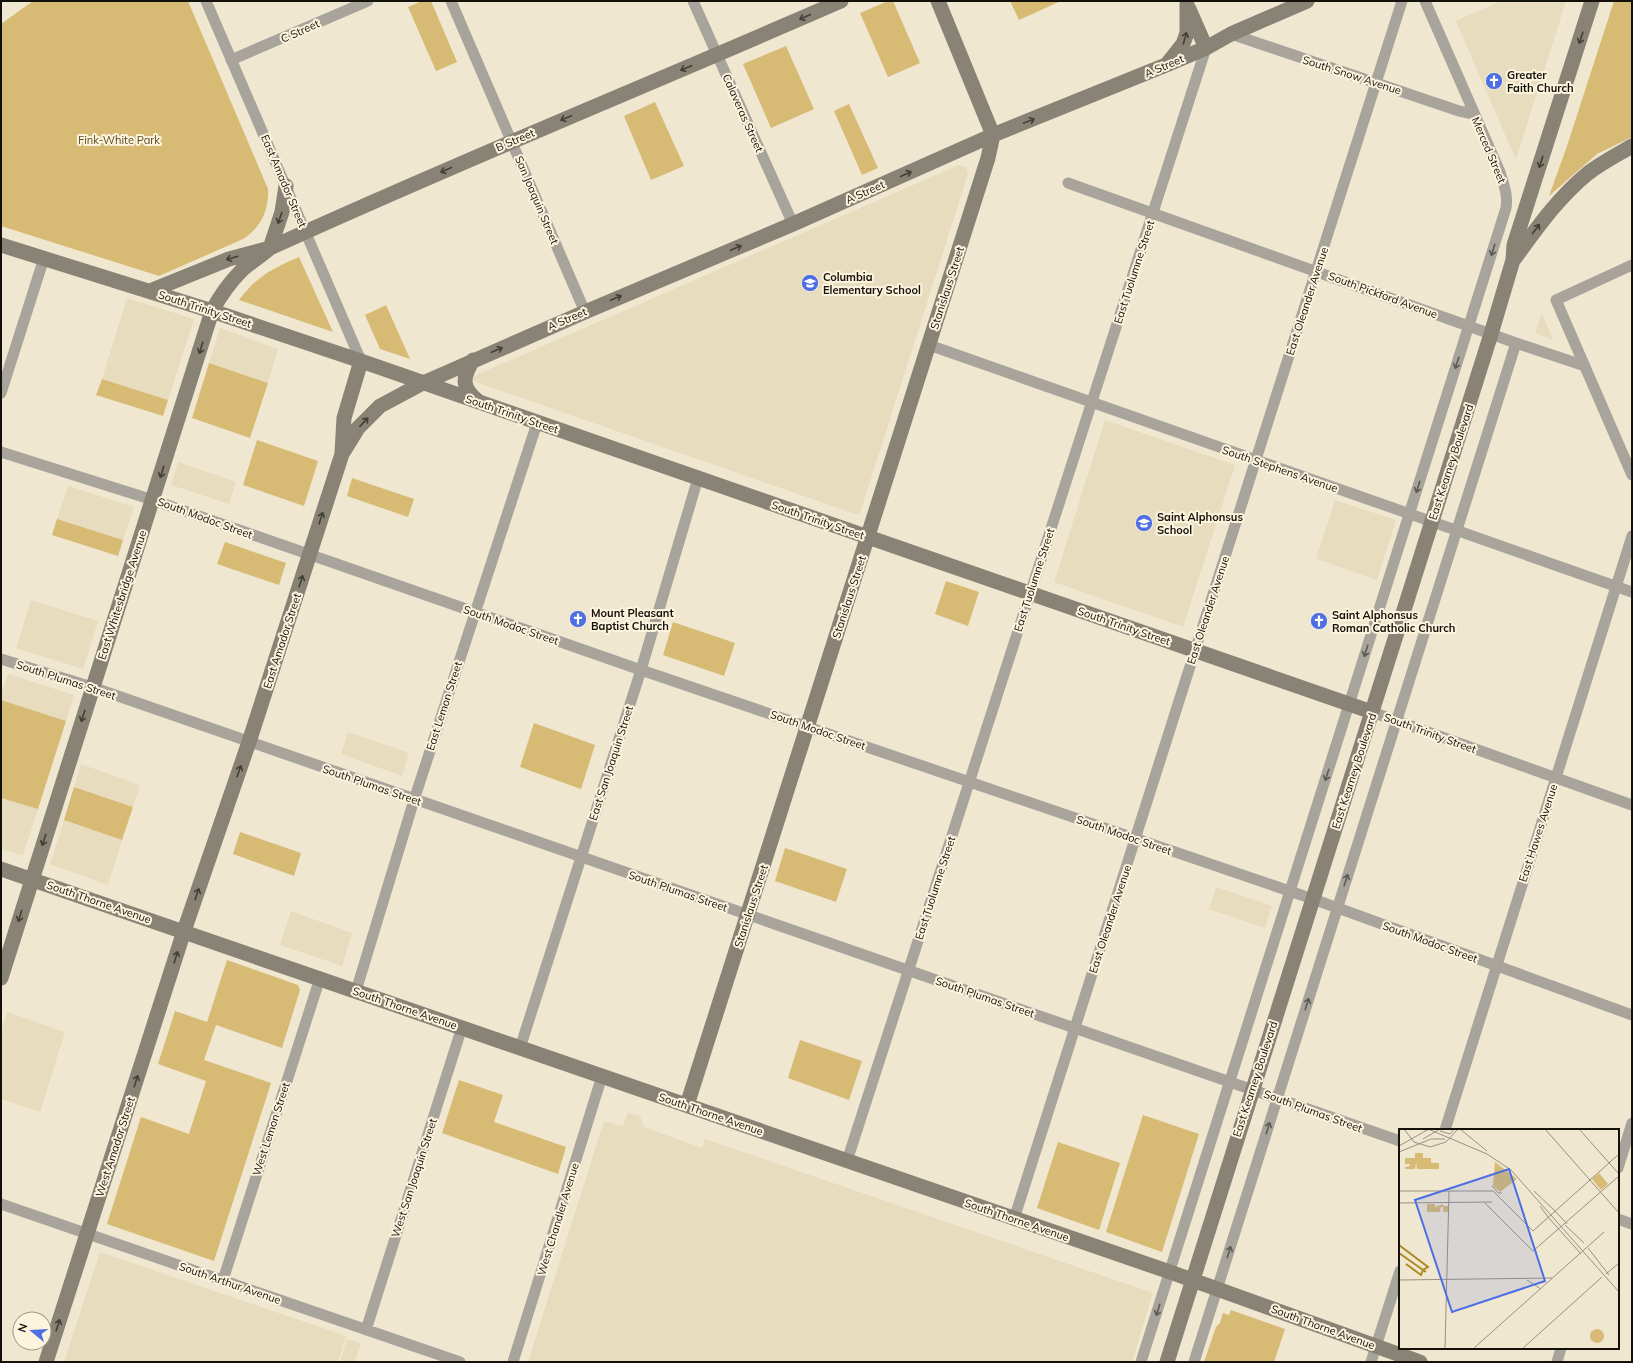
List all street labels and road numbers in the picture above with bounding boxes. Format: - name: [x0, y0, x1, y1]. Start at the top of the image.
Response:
- street label: C Street: [279, 16, 322, 46]
- street label: A Street: [1142, 51, 1186, 81]
- street label: South Snow Avenue: [1301, 52, 1403, 98]
- street label: Calaveras Street: [719, 72, 767, 154]
- street label: Merced Street: [1469, 115, 1509, 185]
- street label: B Street: [493, 126, 537, 154]
- street label: East Amador Street: [258, 132, 310, 230]
- street label: San Joaquin Street: [512, 154, 562, 246]
- street label: A Street: [843, 177, 887, 207]
- street label: East Tuolumne Street: [1111, 218, 1157, 325]
- street label: Stanislaus Street: [927, 245, 967, 331]
- street label: East Oleander Avenue: [1283, 245, 1331, 357]
- street label: South Pickford Avenue: [1327, 269, 1439, 321]
- street label: South Trinity Street: [157, 287, 254, 331]
- street label: A Street: [545, 304, 589, 334]
- street label: South Trinity Street: [464, 392, 560, 436]
- street label: East Kearney Boulevard: [1426, 402, 1476, 522]
- street label: South Stephens Avenue: [1220, 443, 1340, 495]
- street label: South Modoc Street: [156, 494, 255, 542]
- street label: South Trinity Street: [770, 498, 866, 542]
- street label: East Tuolumne Street: [1011, 526, 1057, 633]
- street label: East Whitesbridge Avenue: [94, 529, 150, 661]
- street label: Stanislaus Street: [829, 554, 869, 640]
- street label: East Oleander Avenue: [1184, 554, 1232, 666]
- street label: East Amador Street: [260, 591, 304, 691]
- street label: South Modoc Street: [461, 602, 561, 648]
- street label: South Trinity Street: [1076, 604, 1172, 648]
- street label: South Plumas Street: [14, 657, 118, 703]
- street label: East Lemon Street: [423, 660, 465, 752]
- street label: East San Joaquin Street: [586, 704, 636, 822]
- street label: South Modoc Street: [768, 707, 868, 753]
- street label: South Trinity Street: [1382, 710, 1478, 756]
- street label: East Kearney Boulevard: [1329, 711, 1379, 831]
- street label: South Plumas Street: [321, 761, 423, 809]
- street label: East Hawes Avenue: [1516, 782, 1560, 884]
- street label: South Modoc Street: [1074, 812, 1174, 858]
- street label: East Tuolumne Street: [912, 834, 958, 941]
- street label: Stanislaus Street: [731, 863, 771, 949]
- street label: East Oleander Avenue: [1086, 863, 1134, 975]
- street label: South Plumas Street: [627, 867, 729, 915]
- street label: South Thorne Avenue: [45, 878, 153, 926]
- street label: South Modoc Street: [1381, 918, 1480, 966]
- street label: South Plumas Street: [934, 973, 1036, 1021]
- street label: South Thorne Avenue: [351, 984, 459, 1032]
- street label: East Kearney Boulevard: [1230, 1019, 1280, 1139]
- street label: West Lemon Street: [249, 1080, 293, 1177]
- street label: South Plumas Street: [1262, 1087, 1364, 1135]
- street label: South Thorne Avenue: [657, 1090, 765, 1138]
- street label: West Amador Street: [92, 1095, 138, 1199]
- street label: West San Joaquin Street: [388, 1117, 440, 1239]
- street label: West Chandler Avenue: [534, 1161, 582, 1277]
- street label: South Thorne Avenue: [963, 1196, 1071, 1244]
- street label: South Arthur Avenue: [177, 1259, 283, 1307]
- street label: South Thorne Avenue: [1269, 1302, 1377, 1352]

